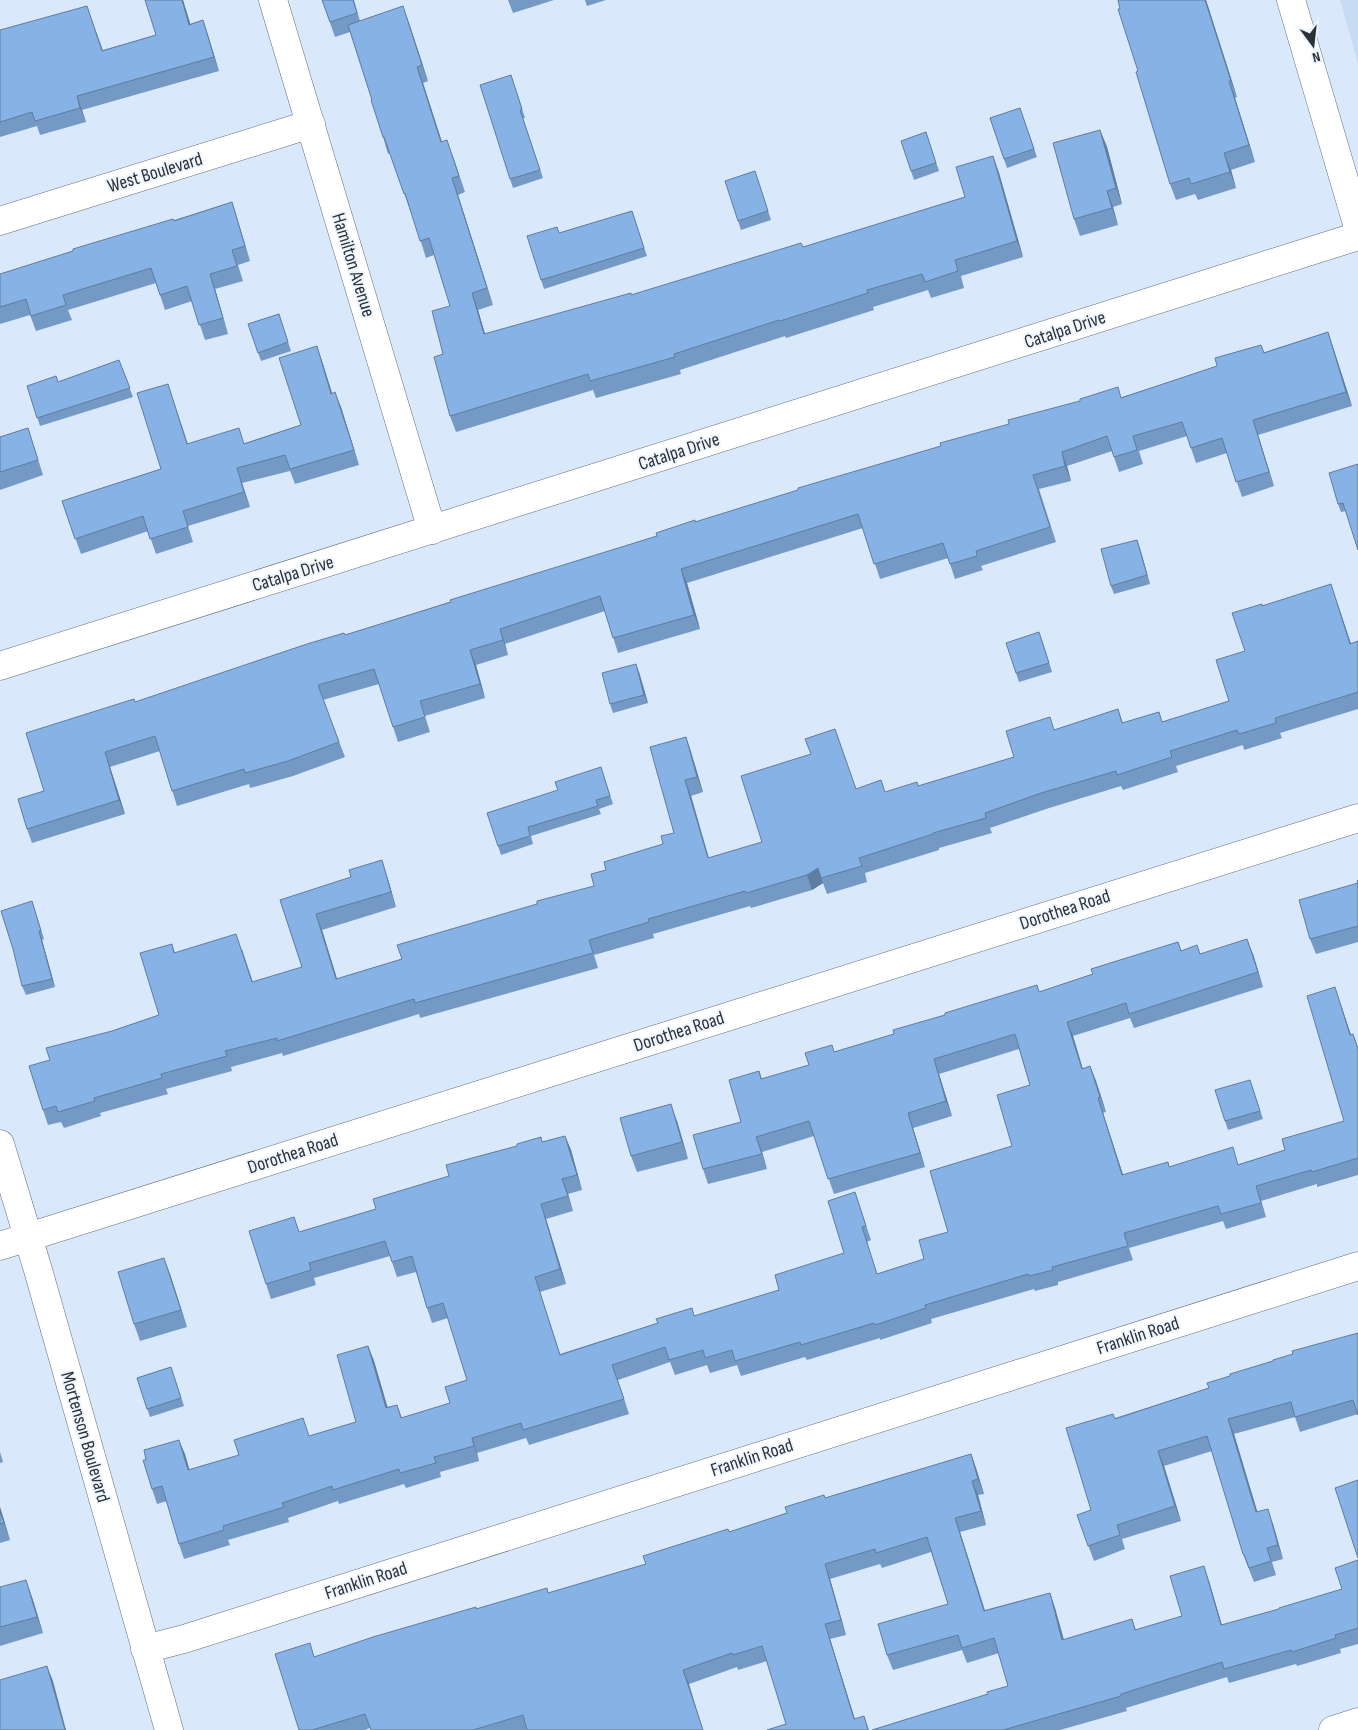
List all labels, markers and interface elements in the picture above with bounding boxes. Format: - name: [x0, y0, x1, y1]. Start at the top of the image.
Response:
- north arrow: [1288, 20, 1338, 70]
- text: N: [1310, 48, 1322, 66]
- street label: West Boulevard: [105, 148, 205, 198]
- street label: Hamilton Avenue: [326, 210, 380, 320]
- street label: Catalpa Drive: [1021, 306, 1109, 354]
- street label: Catalpa Drive: [635, 428, 723, 476]
- street label: Catalpa Drive: [249, 551, 337, 597]
- street label: Dorothea Road: [1017, 885, 1113, 935]
- street label: Dorothea Road: [631, 1007, 727, 1057]
- street label: Dorothea Road: [245, 1129, 341, 1179]
- street label: Franklin Road: [1094, 1312, 1182, 1360]
- street label: Mortenson Boulevard: [55, 1369, 115, 1505]
- street label: Franklin Road: [708, 1434, 796, 1482]
- street label: Franklin Road: [322, 1557, 410, 1605]

